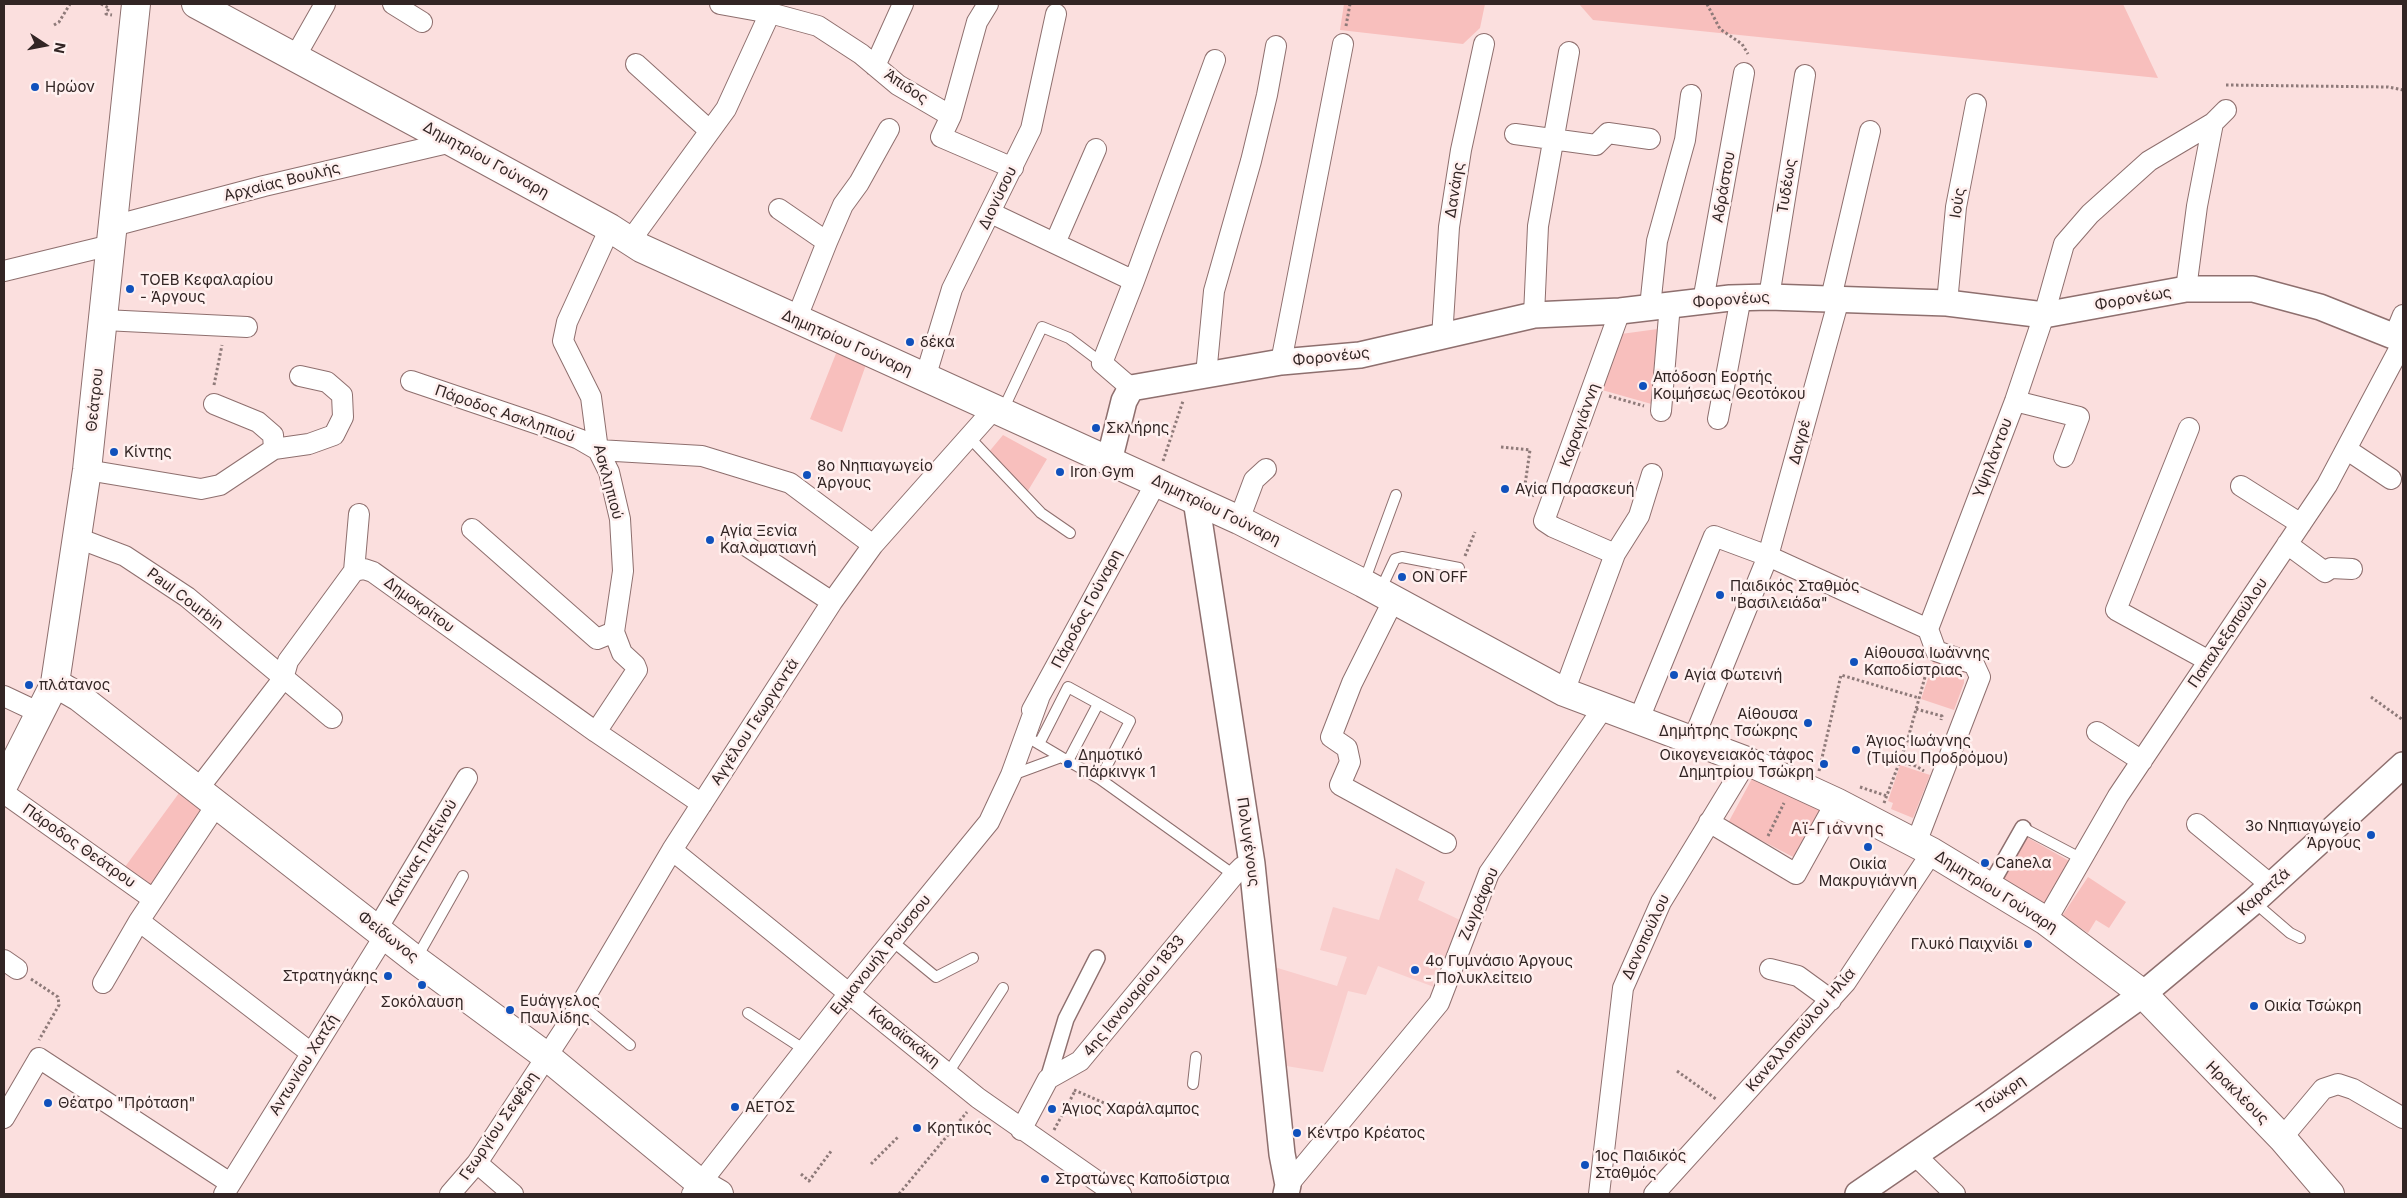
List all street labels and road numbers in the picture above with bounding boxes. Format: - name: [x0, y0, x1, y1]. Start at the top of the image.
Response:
- street label: Άπιδος: [881, 66, 931, 108]
- street label: Δημητρίου Γούναρη: [420, 118, 552, 202]
- street label: Αδράστου: [1709, 150, 1739, 224]
- street label: Τυδέως: [1774, 157, 1800, 215]
- street label: Αρχαίας Βουλής: [222, 159, 342, 205]
- street label: Δανάης: [1442, 161, 1468, 219]
- street label: Διονύσου: [975, 164, 1021, 232]
- street label: Ιούς: [1947, 187, 1969, 219]
- street label: Φορονέως: [2093, 283, 2173, 315]
- street label: Φορονέως: [1692, 288, 1770, 312]
- street label: Δημητρίου Γούναρη: [779, 306, 915, 380]
- street label: Φορονέως: [1291, 344, 1371, 370]
- street label: Θεάτρου: [83, 367, 107, 433]
- street label: Καραγιάννη: [1557, 381, 1603, 469]
- street label: Πάροδος Ασκληπιού: [433, 382, 577, 446]
- street label: Υψηλάντου: [1970, 416, 2016, 500]
- street label: Δαγρέ: [1785, 418, 1815, 466]
- street label: Ασκληπιού: [589, 442, 627, 522]
- street label: Δημητρίου Γούναρη: [1149, 471, 1283, 549]
- street label: Πάροδος Γούναρη: [1048, 547, 1126, 671]
- street label: Paul Courbin: [143, 564, 227, 634]
- street label: Δημοκρίτου: [380, 573, 458, 637]
- street label: Παπαλεξοπούλου: [2185, 575, 2271, 691]
- street label: Αγγέλου Γεωργαντά: [707, 655, 803, 789]
- street label: Κατίνας Παξινού: [383, 796, 461, 910]
- street label: Πολυγένους: [1233, 796, 1263, 888]
- street label: Πάροδος Θεάτρου: [19, 800, 139, 892]
- street label: Δημητρίου Γούναρη: [1931, 847, 2061, 937]
- street label: Καρατζά: [2234, 864, 2294, 920]
- street label: Ζωγράφου: [1456, 865, 1502, 943]
- street label: Εμμανουήλ Ρούσσου: [827, 891, 935, 1019]
- street label: Δανοπούλου: [1618, 892, 1674, 982]
- street label: Φείδωνος: [354, 908, 422, 966]
- street label: 4ης Ιανουαρίου 1833: [1080, 932, 1188, 1060]
- street label: Κανελλοπούλου Ηλία: [1742, 965, 1860, 1095]
- street label: Καραϊσκάκη: [865, 1003, 943, 1071]
- street label: Αντωνίου Χατζή: [266, 1011, 342, 1119]
- street label: Ηρακλέους: [2202, 1058, 2272, 1128]
- street label: Γεωργίου Σεφέρη: [456, 1068, 542, 1184]
- street label: Τσώκρη: [1973, 1072, 2029, 1118]

